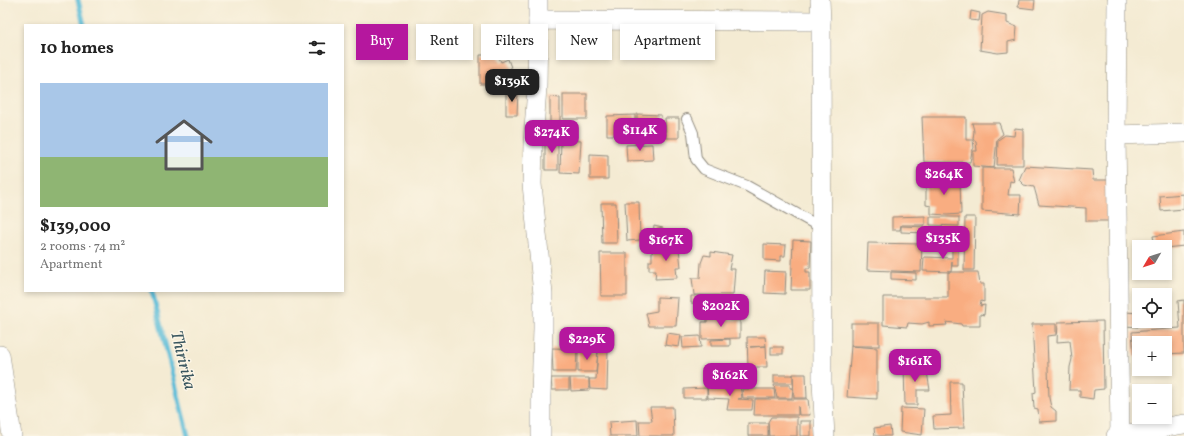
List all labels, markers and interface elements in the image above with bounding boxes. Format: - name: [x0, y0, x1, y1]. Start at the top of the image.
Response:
- chip: Buy: [356, 24, 408, 60]
- chip: Rent: [416, 24, 473, 60]
- chip: Filters: [481, 24, 548, 60]
- chip: New: [556, 24, 612, 60]
- chip: Apartment: [620, 24, 715, 60]
- text: 10 homes: [40, 37, 114, 60]
- icon: filters: [306, 37, 328, 59]
- pin: $139K: [484, 69, 540, 103]
- text: $139K: [494, 73, 530, 91]
- icon: home: [148, 109, 220, 181]
- pin: $114K: [612, 118, 668, 152]
- pin: $274K: [524, 120, 580, 154]
- text: $114K: [623, 122, 658, 140]
- text: $274K: [534, 124, 570, 142]
- pin: $264K: [916, 162, 972, 196]
- text: $264K: [925, 166, 963, 184]
- text: $139,000: [40, 215, 111, 238]
- pin: $135K: [915, 226, 971, 260]
- pin: $167K: [638, 228, 694, 262]
- text: $135K: [926, 230, 960, 248]
- text: $167K: [648, 232, 684, 250]
- text: 2 rooms · 74 m²: [40, 238, 125, 256]
- north arrow: [1132, 240, 1172, 280]
- map controls: [1132, 240, 1172, 424]
- text: Apartment: [40, 256, 103, 274]
- button: locate: [1132, 288, 1172, 328]
- pin: $202K: [693, 294, 749, 328]
- text: $202K: [702, 298, 740, 316]
- pin: $229K: [559, 327, 615, 361]
- water label: Thiririka: [164, 328, 201, 392]
- text: $229K: [568, 331, 606, 349]
- button: +: [1132, 336, 1172, 376]
- pin: $161K: [887, 349, 943, 383]
- text: $161K: [898, 353, 932, 371]
- pin: $162K: [702, 363, 758, 397]
- text: $162K: [712, 367, 748, 385]
- button: −: [1132, 384, 1172, 424]

